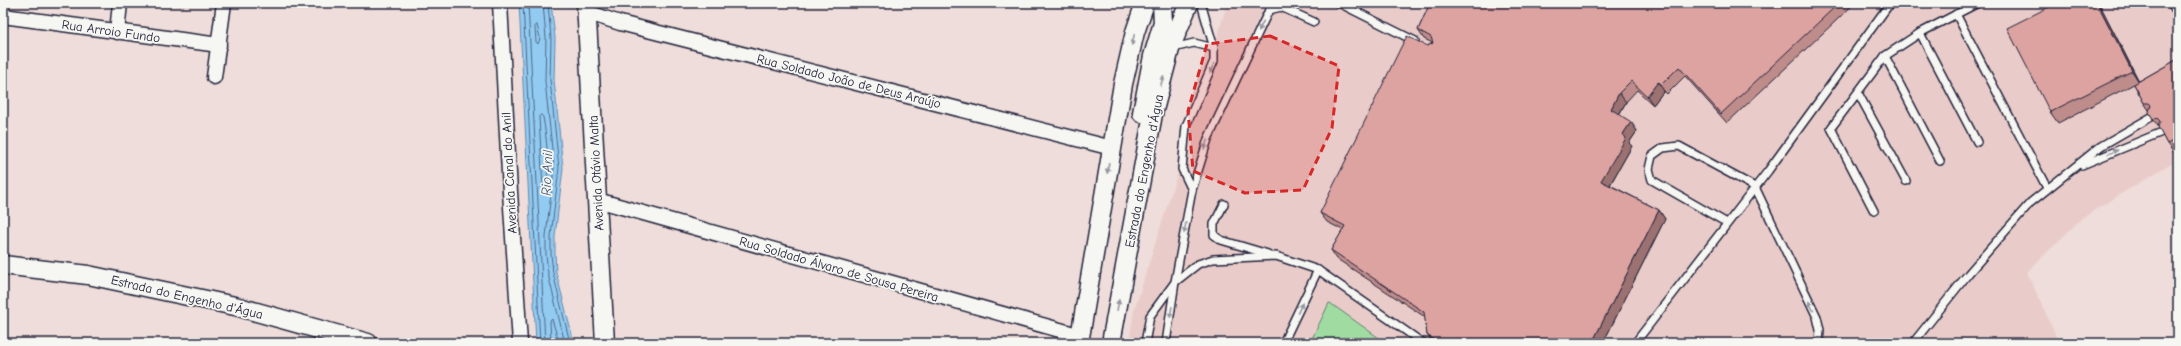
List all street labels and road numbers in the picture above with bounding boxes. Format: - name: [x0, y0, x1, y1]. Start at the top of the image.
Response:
- street label: Rua Arroio Fundo: [61, 17, 161, 45]
- street label: Rua Soldado João de Deus Araújo: [755, 51, 943, 111]
- street label: Estrada do Engenho d'Água: [1121, 93, 1166, 249]
- street label: Avenida Canal do Anil: [498, 112, 520, 234]
- street label: Avenida Otávio Malta: [585, 115, 607, 231]
- street label: Rua Soldado Álvaro de Sousa Pereira: [738, 232, 941, 305]
- street label: Estrada do Engenho d'Água: [109, 271, 265, 322]

